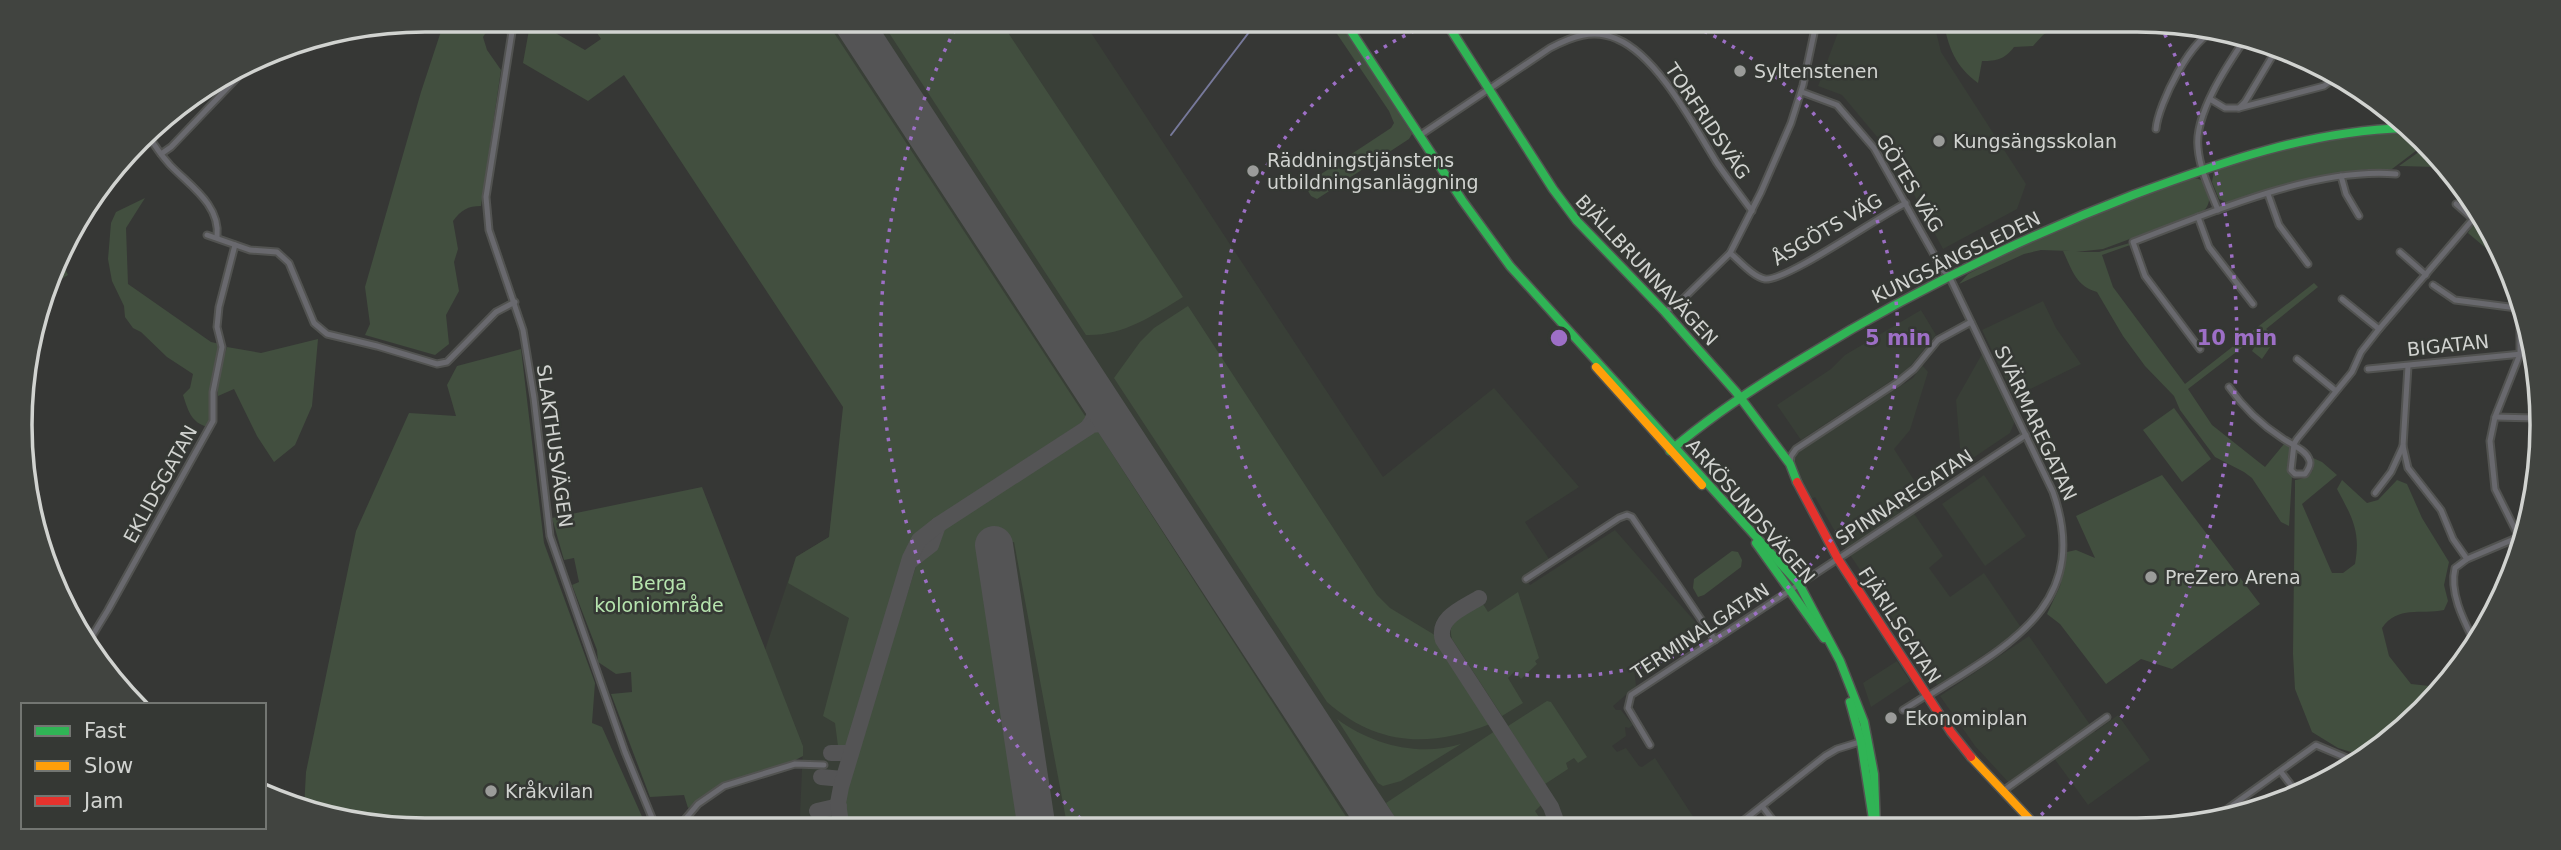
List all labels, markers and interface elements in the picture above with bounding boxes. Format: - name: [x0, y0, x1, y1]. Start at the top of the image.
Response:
- street label: TORFRIDSVÄG: [1660, 58, 1755, 183]
- place label: Syltenstenen: [1754, 60, 1879, 82]
- marker: Syltenstenen: [1732, 63, 1748, 79]
- street label: GÖTES VÄG: [1872, 130, 1948, 236]
- place label: Kungsängsskolan: [1953, 130, 2117, 152]
- marker: Kungsängsskolan: [1931, 133, 1947, 149]
- place label: Räddningstjänstens utbildningsanläggning: [1267, 149, 1479, 193]
- marker: Räddningstjänstens utbildningsanläggning: [1245, 163, 1261, 179]
- street label: ÅSGÖTS VÄG: [1768, 189, 1886, 269]
- street label: BJÄLLBRUNNAVÄGEN: [1571, 190, 1723, 350]
- street label: KUNGSÄNGSLEDEN: [1868, 207, 2044, 307]
- centre of rings: [1547, 326, 1571, 350]
- text: 5 min: [1865, 326, 1931, 350]
- text: 10 min: [2197, 326, 2277, 350]
- street label: BIGATAN: [2406, 330, 2490, 360]
- street label: SVÄRMAREGATAN: [1990, 342, 2082, 504]
- street label: SLAKTHUSVÄGEN: [533, 363, 577, 529]
- street label: EKLIDSGATAN: [119, 421, 201, 547]
- street label: ARKÖSUNDSVÄGEN: [1682, 434, 1820, 588]
- street label: SPINNAREGATAN: [1831, 444, 1977, 550]
- street label: FJÄRILSGATAN: [1854, 563, 1946, 687]
- place label: PreZero Arena: [2165, 566, 2301, 588]
- marker: PreZero Arena: [2143, 569, 2159, 585]
- park label: Berga koloniområde: [594, 572, 724, 616]
- street label: TERMINALGATAN: [1626, 578, 1773, 684]
- legend: [21, 703, 266, 829]
- place label: Ekonomiplan: [1905, 707, 2027, 729]
- marker: Ekonomiplan: [1883, 710, 1899, 726]
- text: Fast: [84, 719, 126, 743]
- text: Slow: [84, 754, 133, 778]
- place label: Kråkvilan: [505, 780, 593, 802]
- marker: Kråkvilan: [483, 783, 499, 799]
- text: Jam: [82, 789, 124, 813]

